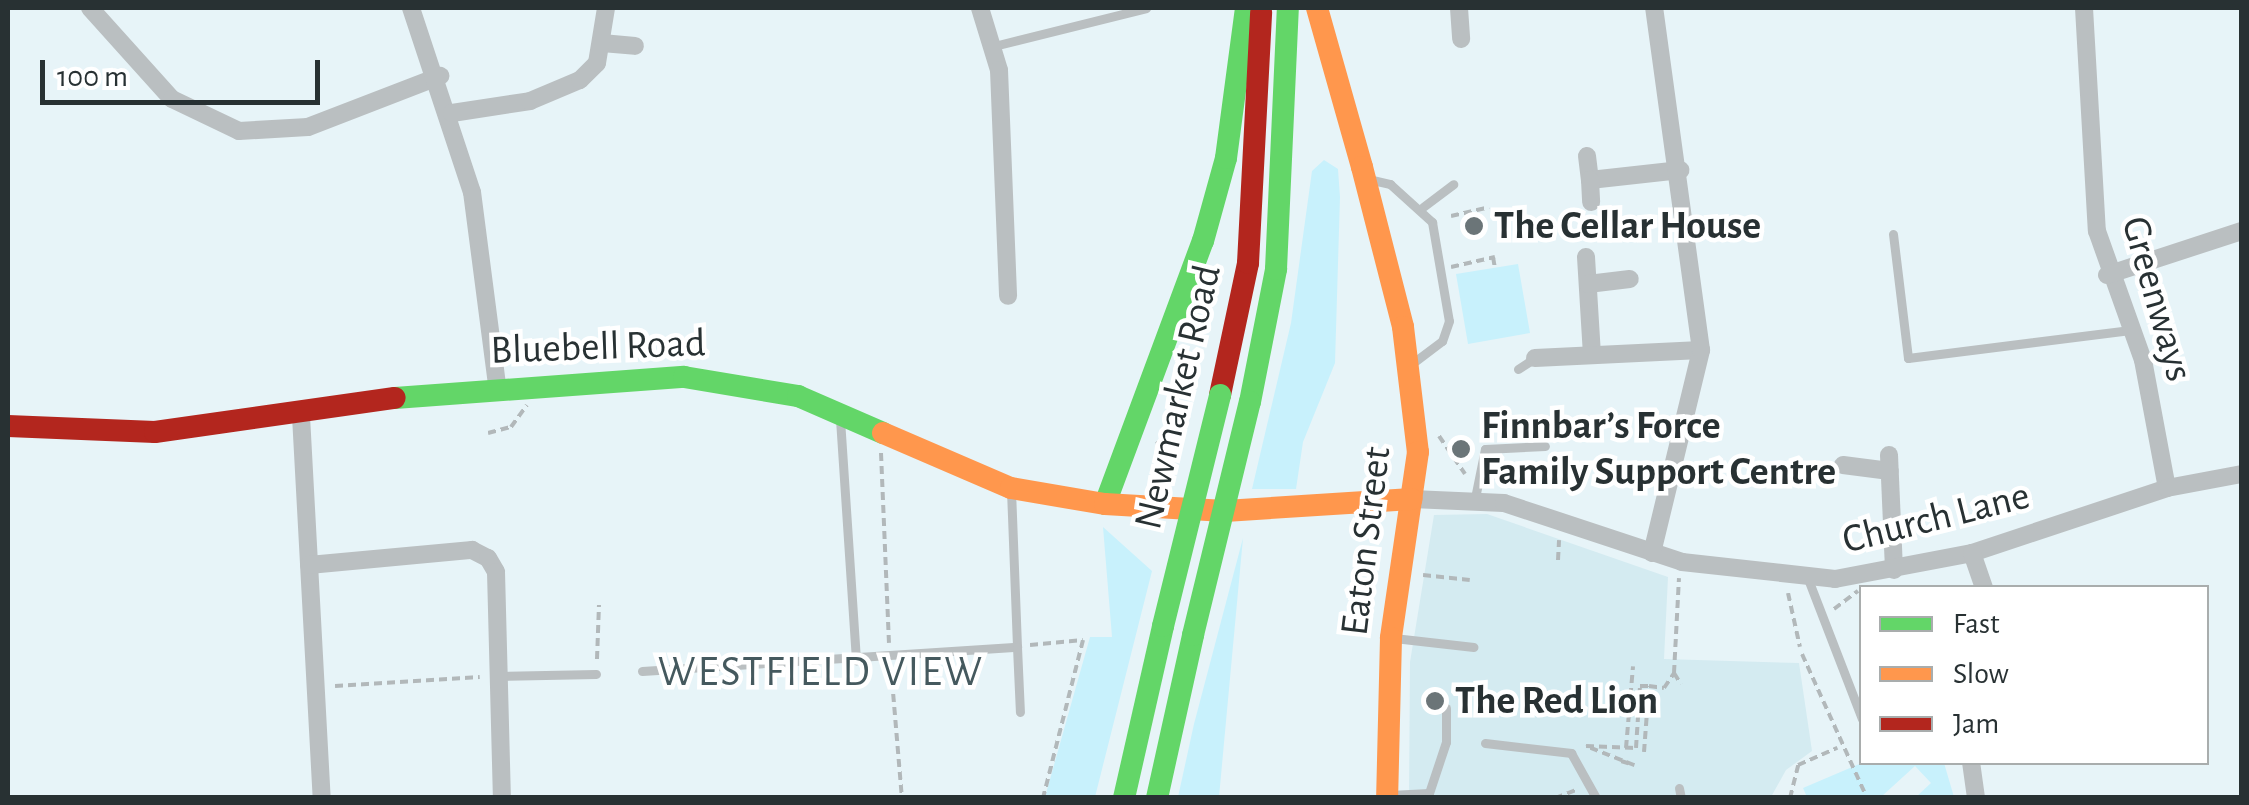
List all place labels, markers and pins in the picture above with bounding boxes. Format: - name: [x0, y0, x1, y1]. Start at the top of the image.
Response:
- place label: The Cellar House: [1494, 202, 1761, 250]
- marker: The Cellar House: [1463, 215, 1485, 237]
- place label: Finnbar’s Force Family Support Centre: [1481, 402, 1836, 496]
- marker: Finnbar’s Force Family Support Centre: [1450, 438, 1472, 460]
- place label: The Red Lion: [1455, 677, 1658, 725]
- marker: The Red Lion: [1424, 690, 1446, 712]

